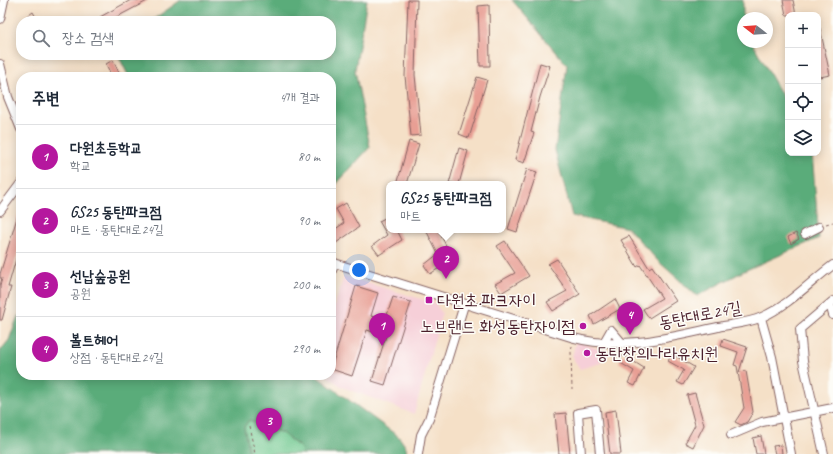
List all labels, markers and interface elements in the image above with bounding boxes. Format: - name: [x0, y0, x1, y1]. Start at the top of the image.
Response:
- north arrow: [737, 12, 773, 48]
- map controls: [785, 12, 821, 156]
- button: +: [785, 12, 821, 48]
- search box: [16, 16, 336, 60]
- icon: search: [30, 27, 52, 49]
- text: 장소 검색: [62, 29, 114, 48]
- button: −: [785, 48, 821, 84]
- button: locate: [785, 84, 821, 120]
- text: 주변: [32, 88, 59, 109]
- text: 4개 결과: [280, 90, 320, 106]
- button: layers: [785, 120, 821, 156]
- text: 다원초등학교: [70, 139, 142, 158]
- text: 1: [42, 149, 48, 165]
- text: 80 m: [298, 149, 320, 165]
- text: 학교: [70, 158, 91, 174]
- popup: [386, 181, 506, 233]
- text: GS25 동탄파크점: [400, 189, 492, 208]
- text: GS25 동탄파크점: [70, 203, 162, 222]
- text: 마트: [400, 208, 421, 224]
- text: 2: [42, 213, 48, 229]
- text: 90 m: [298, 213, 320, 229]
- text: 마트 · 동탄대로24길: [70, 222, 164, 238]
- pin: 2: [433, 246, 459, 279]
- your location: [349, 260, 369, 280]
- text: 선납숲공원: [70, 267, 130, 286]
- text: 3: [42, 277, 48, 293]
- text: 200 m: [292, 277, 320, 293]
- text: 공원: [70, 286, 91, 302]
- place label: 다원초.파크자이: [437, 290, 536, 311]
- marker: 다원초.파크자이: [424, 295, 434, 305]
- street label: 동탄대로24길: [657, 297, 743, 333]
- pin: 4: [617, 302, 643, 335]
- pin: 1: [369, 313, 395, 346]
- place label: 노브랜드 화성동탄자이점: [420, 316, 575, 337]
- marker: 노브랜드 화성동탄자이점: [578, 321, 588, 331]
- text: 볼트헤어: [70, 331, 118, 350]
- text: 4: [42, 341, 48, 357]
- text: 290 m: [292, 341, 320, 357]
- place label: 동탄창의나라유치원: [595, 343, 718, 364]
- marker: 동탄창의나라유치원: [582, 348, 592, 358]
- text: 상점 · 동탄대로24길: [70, 350, 164, 366]
- pin: 3: [256, 408, 282, 441]

